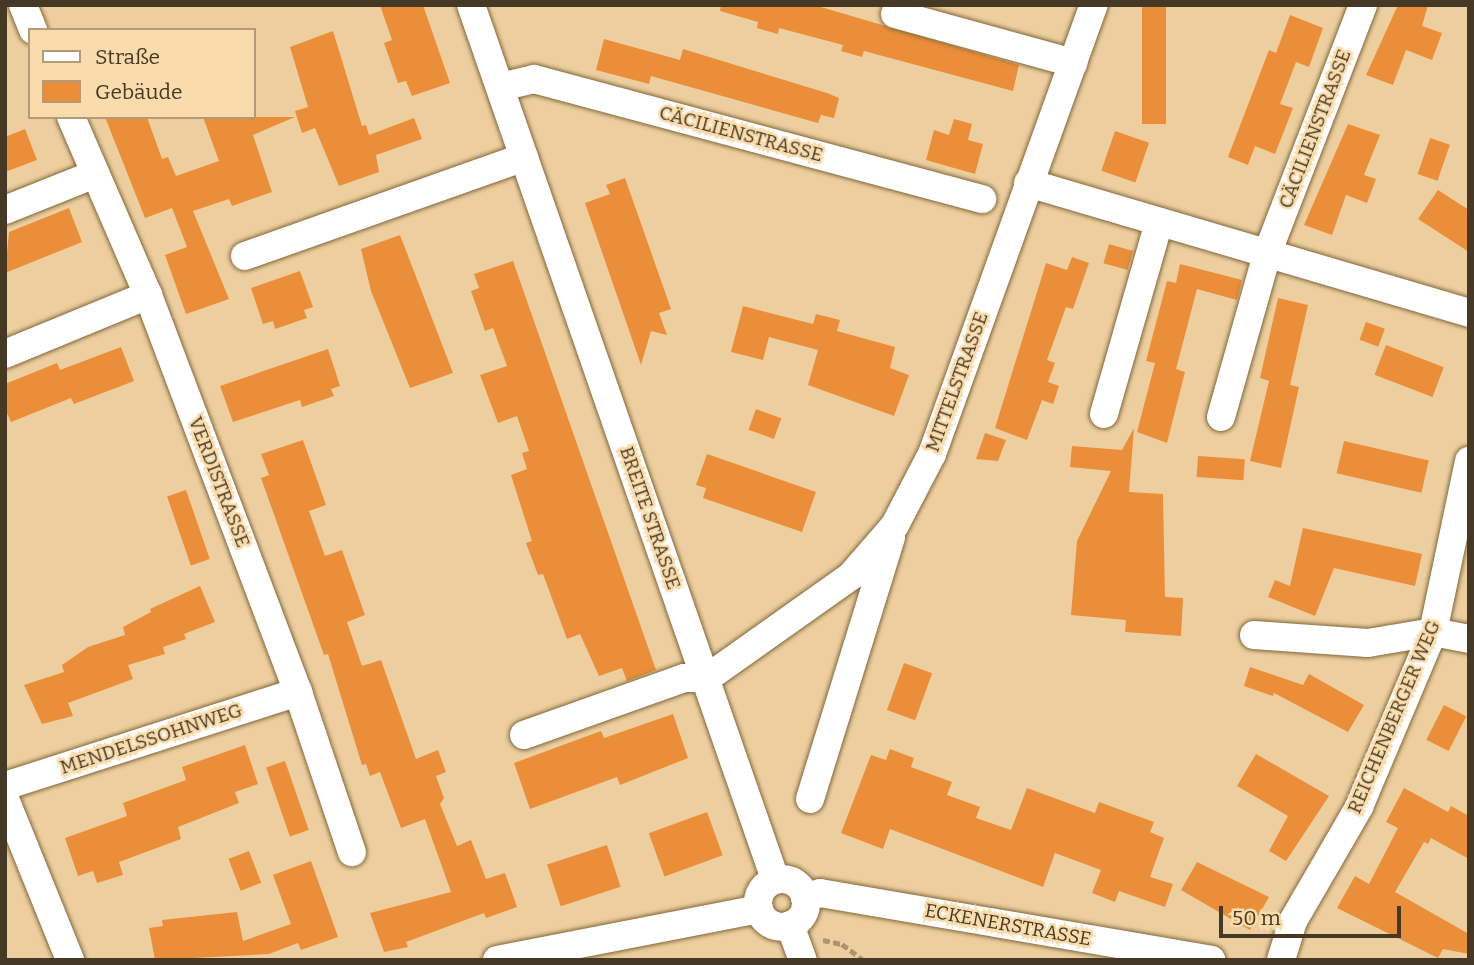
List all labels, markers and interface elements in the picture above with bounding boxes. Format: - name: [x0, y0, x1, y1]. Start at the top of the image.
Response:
- legend: [28, 28, 256, 119]
- text: Straße: [95, 44, 160, 70]
- street label: CÄCILIENSTRASSE: [1274, 46, 1356, 212]
- text: Gebäude: [95, 79, 183, 105]
- street label: CÄCILIENSTRASSE: [657, 101, 825, 167]
- street label: MITTELSTRASSE: [921, 309, 993, 455]
- street label: VERDISTRASSE: [184, 414, 254, 550]
- street label: BREITE STRASSE: [615, 444, 685, 592]
- street label: REICHENBERGER WEG: [1343, 617, 1445, 817]
- street label: MENDELSSOHNWEG: [57, 699, 245, 779]
- scale bar: [1222, 892, 1404, 936]
- street label: ECKENERSTRASSE: [923, 899, 1093, 951]
- text: 50 m: [1232, 905, 1281, 931]

